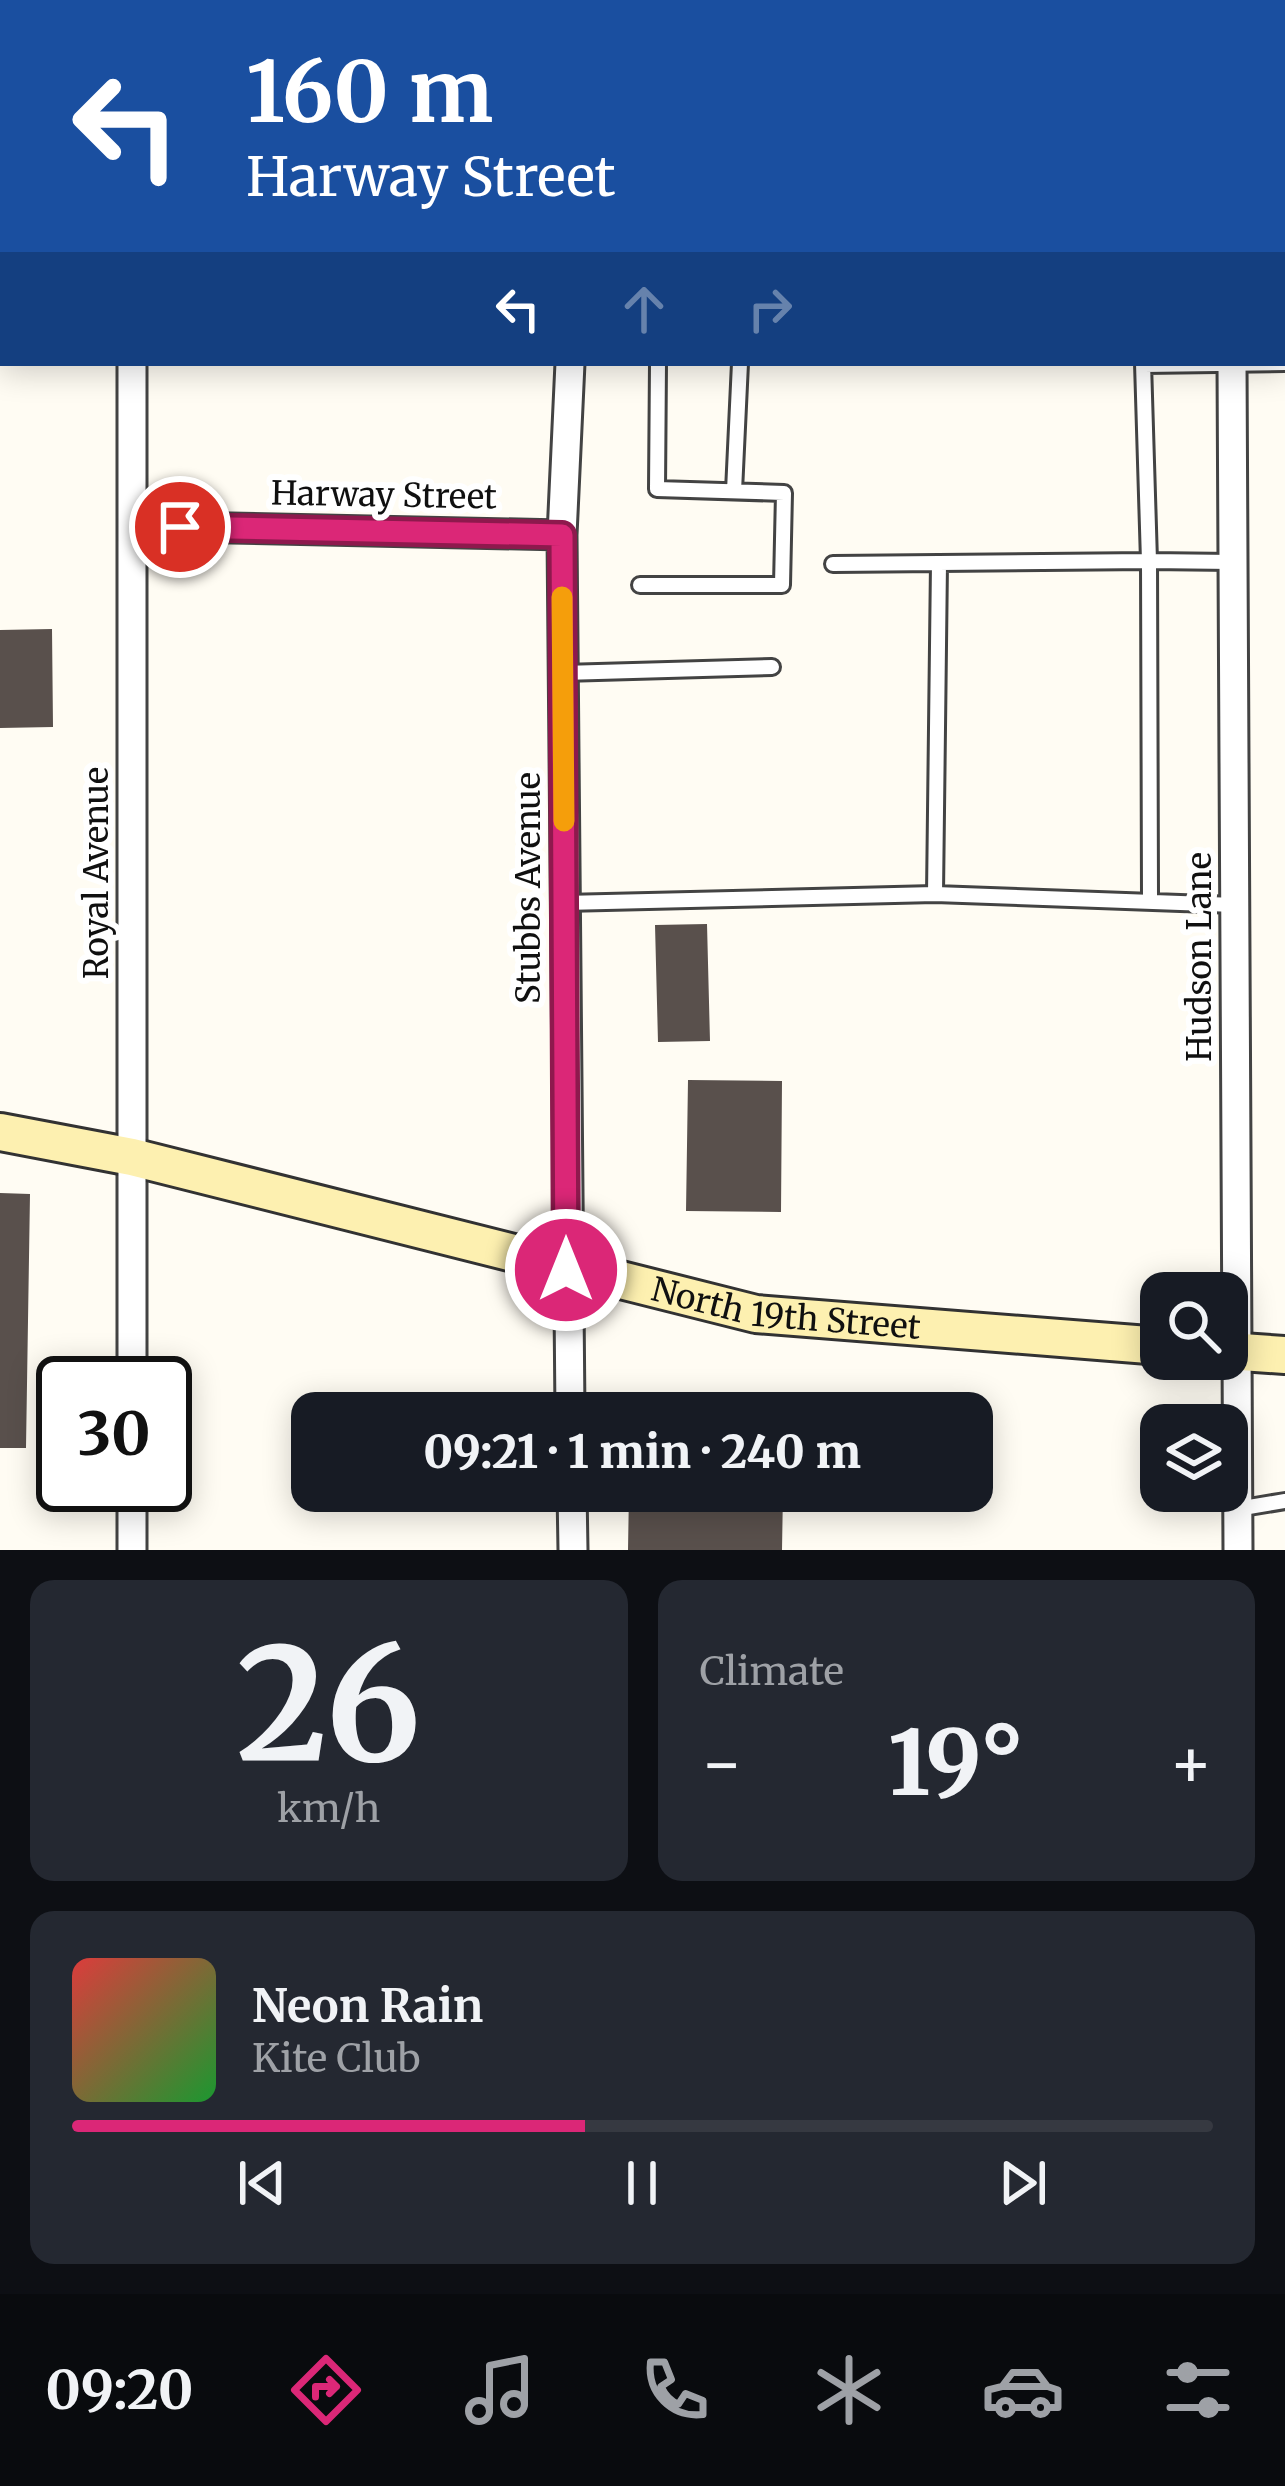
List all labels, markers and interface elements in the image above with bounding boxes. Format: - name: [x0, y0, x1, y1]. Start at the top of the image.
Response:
- text: 160 m: [246, 39, 493, 145]
- icon: left: [48, 48, 204, 204]
- text: Harway Street: [246, 143, 616, 211]
- icon: left: [485, 276, 551, 342]
- icon: ahead: [611, 276, 677, 342]
- icon: right: [737, 276, 803, 342]
- street label: Harway Street: [271, 473, 497, 517]
- pin: [129, 476, 231, 578]
- icon: arrive: [147, 494, 213, 560]
- street label: Royal Avenue: [76, 767, 117, 979]
- street label: Stubbs Avenue: [508, 772, 549, 1004]
- street label: Hudson Lane: [1179, 852, 1220, 1062]
- position arrow: [503, 1207, 629, 1333]
- street label: North 19th Street: [648, 1268, 922, 1347]
- map controls: [1140, 1272, 1248, 1512]
- button: search: [1140, 1272, 1248, 1380]
- speed limit sign: 30: [36, 1356, 192, 1512]
- button: layers: [1140, 1404, 1248, 1512]
- text: 09:21 · 1 min · 240 m: [423, 1424, 861, 1480]
- text: 26: [236, 1607, 421, 1804]
- text: Climate: [700, 1647, 844, 1696]
- text: 19°: [888, 1706, 1024, 1820]
- text: −: [700, 1722, 744, 1805]
- text: +: [1169, 1722, 1213, 1805]
- text: km/h: [277, 1784, 380, 1833]
- text: Neon Rain: [252, 1978, 483, 2034]
- text: Kite Club: [252, 2034, 421, 2083]
- icon: previous: [229, 2150, 295, 2216]
- icon: pause: [609, 2150, 675, 2216]
- icon: next: [990, 2150, 1056, 2216]
- icon: directions: [284, 2348, 368, 2432]
- icon: music: [458, 2348, 542, 2432]
- icon: phone: [633, 2348, 717, 2432]
- icon: climate: [807, 2348, 891, 2432]
- icon: car: [981, 2348, 1065, 2432]
- icon: filters: [1156, 2348, 1240, 2432]
- text: 09:20: [45, 2356, 193, 2424]

